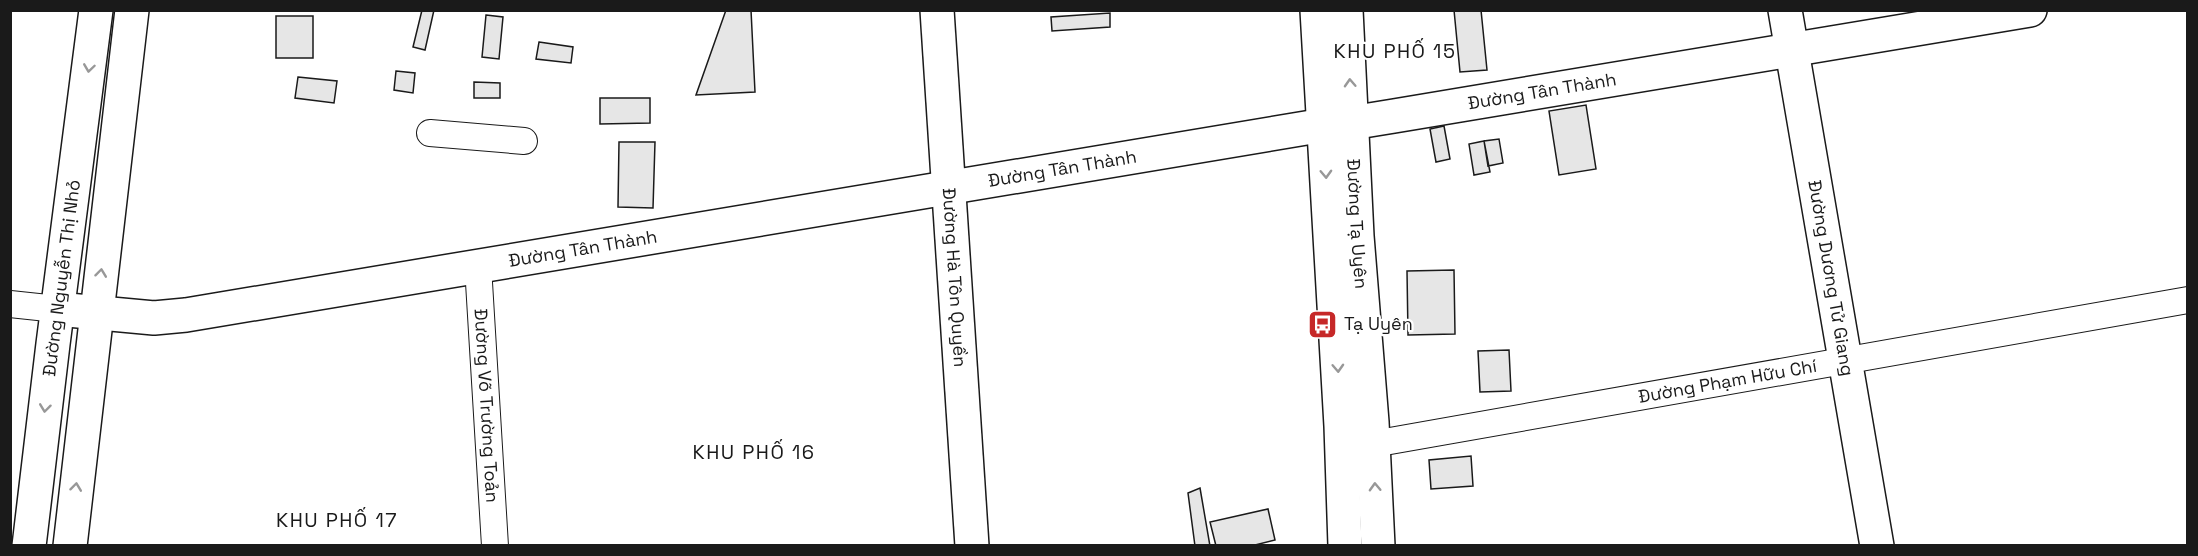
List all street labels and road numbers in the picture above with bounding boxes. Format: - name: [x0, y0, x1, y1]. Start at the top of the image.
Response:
- street label: Đường Tân Thành: [1466, 67, 1618, 115]
- street label: Đường Tân Thành: [986, 144, 1138, 192]
- street label: Đường Tạ Uyên: [1342, 158, 1373, 290]
- street label: Đường Nguyễn Thị Nhỏ: [37, 178, 85, 378]
- street label: Đường Dương Tử Giang: [1803, 178, 1860, 378]
- street label: Đường Hà Tôn Quyền: [938, 187, 972, 368]
- street label: Đường Tân Thành: [507, 225, 659, 272]
- street label: Đường Võ Trường Toản: [470, 308, 504, 503]
- street label: Đường Phạm Hữu Chí: [1636, 354, 1819, 408]

